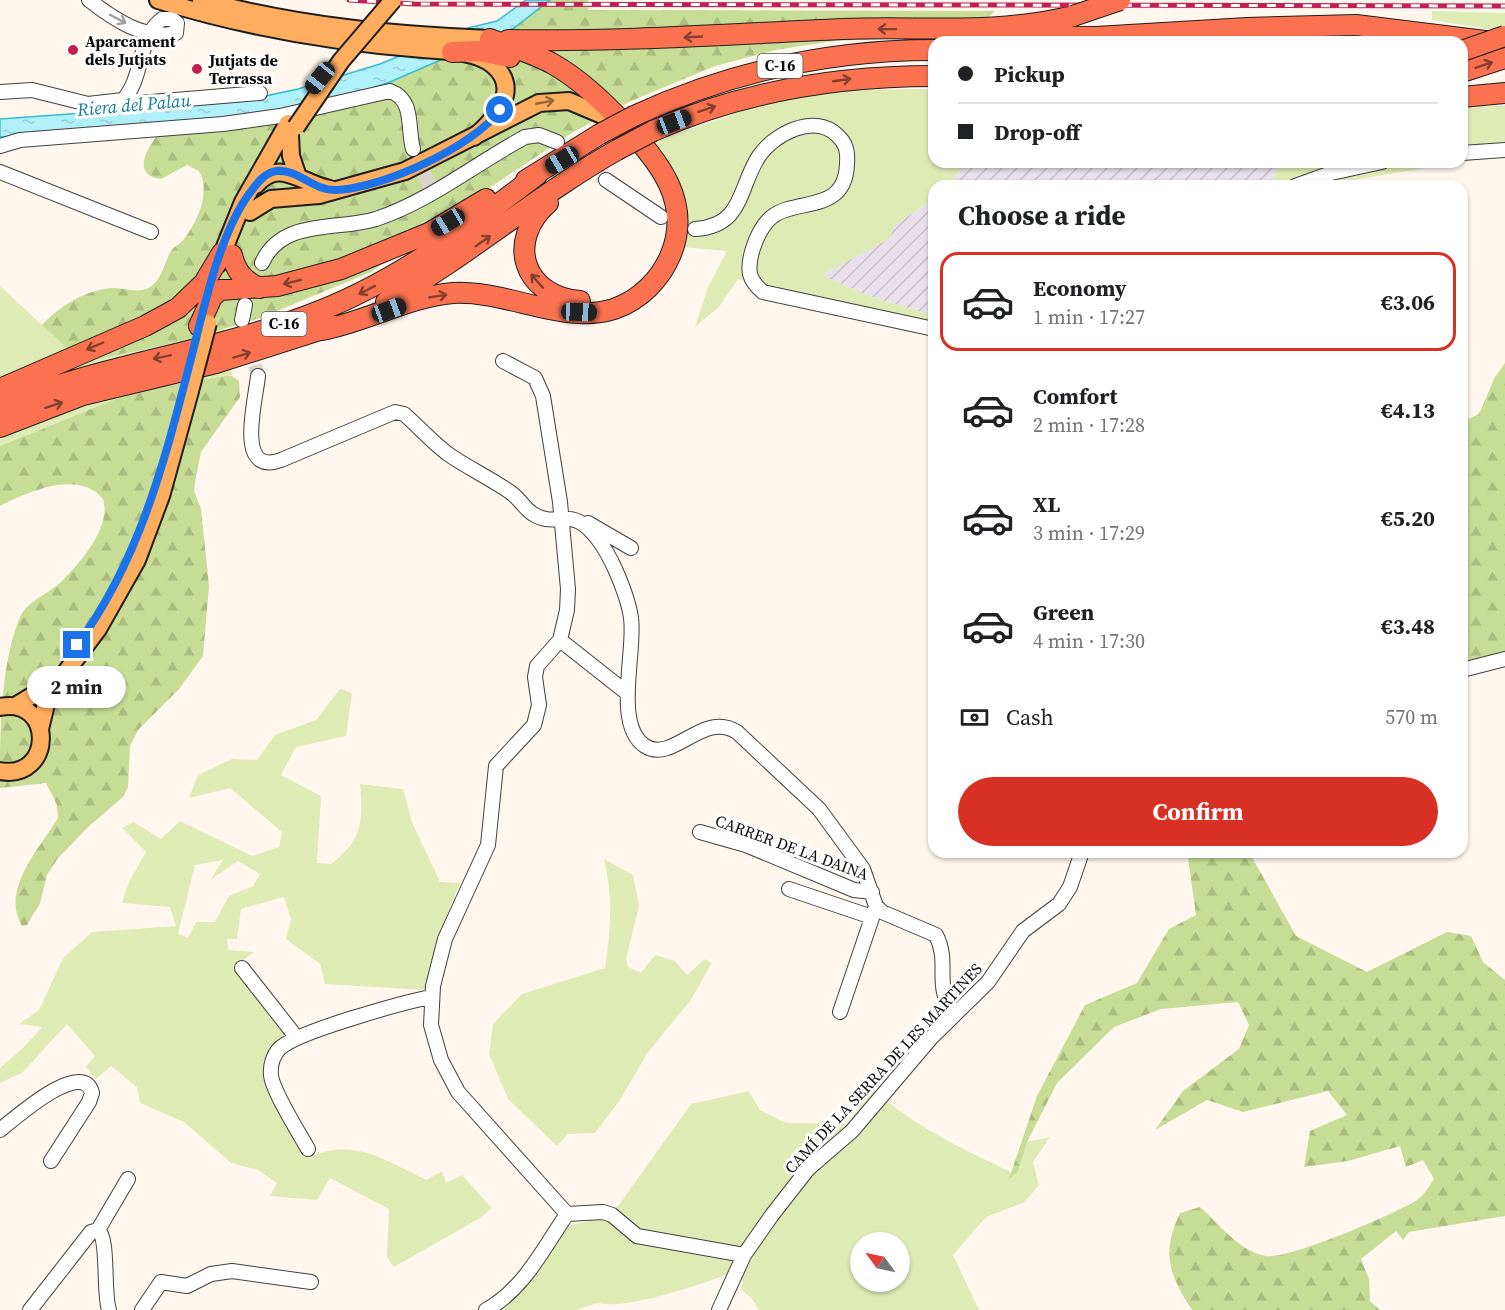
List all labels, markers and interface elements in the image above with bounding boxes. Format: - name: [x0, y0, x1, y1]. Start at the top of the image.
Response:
- one-way arrow: [108, 14, 126, 25]
- one-way arrow: [878, 23, 898, 35]
- place label: Aparcament dels Jutjats: [85, 30, 176, 70]
- one-way arrow: [683, 31, 703, 42]
- marker: Aparcament dels Jutjats: [66, 43, 80, 57]
- place label: Jutjats de Terrassa: [208, 49, 278, 89]
- road number: C-16: [758, 54, 802, 78]
- car: [302, 58, 338, 98]
- text: Pickup: [994, 59, 1065, 89]
- one-way arrow: [1474, 59, 1493, 70]
- marker: Jutjats de Terrassa: [190, 62, 204, 76]
- one-way arrow: [832, 74, 851, 85]
- water label: Riera del Palau: [75, 87, 192, 122]
- route start: [486, 96, 513, 123]
- one-way arrow: [535, 96, 554, 107]
- one-way arrow: [697, 103, 716, 114]
- car: [654, 107, 694, 137]
- text: Drop-off: [994, 117, 1080, 147]
- car: [542, 143, 582, 177]
- text: Choose a ride: [958, 197, 1126, 234]
- car: [428, 205, 468, 239]
- one-way arrow: [474, 235, 490, 247]
- one-way arrow: [530, 273, 544, 289]
- text: Economy: [1033, 273, 1127, 303]
- icon: car: [961, 275, 1015, 329]
- one-way arrow: [283, 277, 302, 289]
- one-way arrow: [359, 284, 376, 296]
- text: €3.06: [1381, 287, 1435, 317]
- one-way arrow: [428, 290, 447, 301]
- car: [369, 295, 409, 325]
- car: [561, 302, 597, 322]
- text: 1 min · 17:27: [1033, 303, 1145, 331]
- road number: C-16: [262, 312, 306, 336]
- one-way arrow: [86, 341, 104, 353]
- one-way arrow: [233, 349, 252, 360]
- one-way arrow: [153, 352, 172, 363]
- text: Comfort: [1033, 381, 1117, 411]
- icon: car: [961, 383, 1015, 437]
- text: €4.13: [1381, 395, 1435, 425]
- one-way arrow: [44, 399, 63, 410]
- text: 2 min · 17:28: [1033, 411, 1145, 439]
- text: XL: [1033, 489, 1060, 519]
- icon: car: [961, 491, 1015, 545]
- text: €5.20: [1381, 503, 1435, 533]
- text: 3 min · 17:29: [1033, 519, 1145, 547]
- text: Green: [1033, 597, 1094, 627]
- icon: car: [961, 599, 1015, 653]
- text: €3.48: [1381, 611, 1435, 641]
- text: 4 min · 17:30: [1033, 627, 1145, 655]
- route end: [63, 631, 90, 658]
- callout: 2 min: [28, 666, 127, 708]
- text: 2 min: [51, 673, 102, 701]
- icon: cash: [958, 701, 991, 734]
- text: Cash: [1006, 702, 1054, 732]
- text: 570 m: [1385, 703, 1438, 731]
- button: Confirm: [958, 777, 1438, 846]
- street label: CARRER DE LA DAINA: [712, 809, 872, 885]
- street label: CAMÍ DE LA SERRA DE LES MARTINES: [779, 958, 987, 1178]
- north arrow: [850, 1232, 910, 1292]
- map controls: [850, 1232, 910, 1292]

